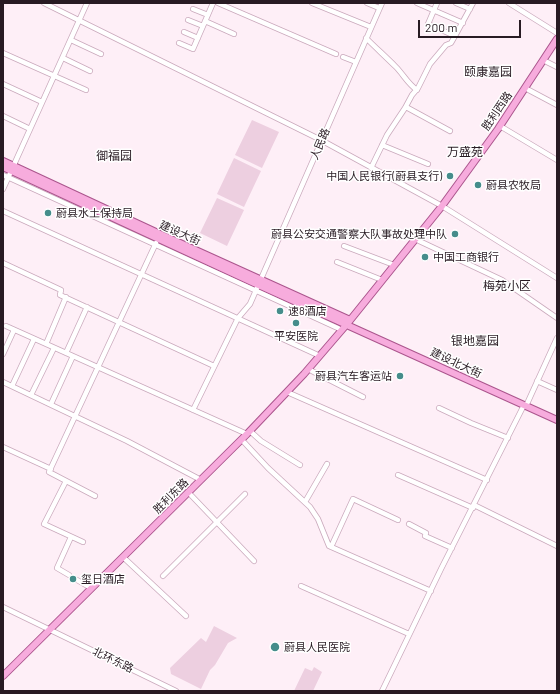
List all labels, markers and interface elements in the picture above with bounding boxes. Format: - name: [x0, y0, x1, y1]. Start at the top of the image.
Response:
- scale bar: [420, 12, 523, 38]
- text: 200 m: [425, 20, 457, 34]
- district label: 颐康嘉园: [464, 65, 512, 79]
- street label: 胜利西路: [479, 89, 515, 133]
- street label: 人民路: [307, 126, 333, 162]
- district label: 万盛苑: [447, 145, 483, 159]
- district label: 御福园: [96, 149, 132, 163]
- place label: 中国人民银行(蔚县支行): [326, 169, 442, 183]
- marker: 中国人民银行(蔚县支行): [445, 171, 455, 181]
- place label: 蔚县农牧局: [486, 178, 541, 192]
- marker: 蔚县农牧局: [473, 180, 483, 190]
- place label: 蔚县水土保持局: [56, 206, 133, 220]
- marker: 蔚县水土保持局: [43, 208, 53, 218]
- street label: 建设大街: [157, 218, 203, 248]
- place label: 蔚县公安交通警察大队事故处理中队: [271, 227, 447, 241]
- marker: 蔚县公安交通警察大队事故处理中队: [450, 229, 460, 239]
- place label: 中国工商银行: [433, 250, 499, 264]
- marker: 中国工商银行: [420, 252, 430, 262]
- district label: 梅苑小区: [483, 279, 531, 293]
- place label: 速8酒店: [288, 304, 327, 318]
- marker: 速8酒店: [275, 306, 285, 316]
- marker: 平安医院: [291, 318, 301, 328]
- place label: 平安医院: [274, 329, 318, 343]
- district label: 银地嘉园: [451, 334, 499, 348]
- street label: 建设北大街: [428, 345, 484, 381]
- place label: 蔚县汽车客运站: [315, 369, 392, 383]
- marker: 蔚县汽车客运站: [395, 371, 405, 381]
- street label: 胜利东路: [151, 476, 191, 516]
- place label: 玺日酒店: [81, 572, 125, 586]
- marker: 玺日酒店: [68, 574, 78, 584]
- place label: 蔚县人民医院: [284, 640, 350, 654]
- marker: 蔚县人民医院: [269, 641, 281, 653]
- street label: 北环东路: [90, 644, 136, 676]

